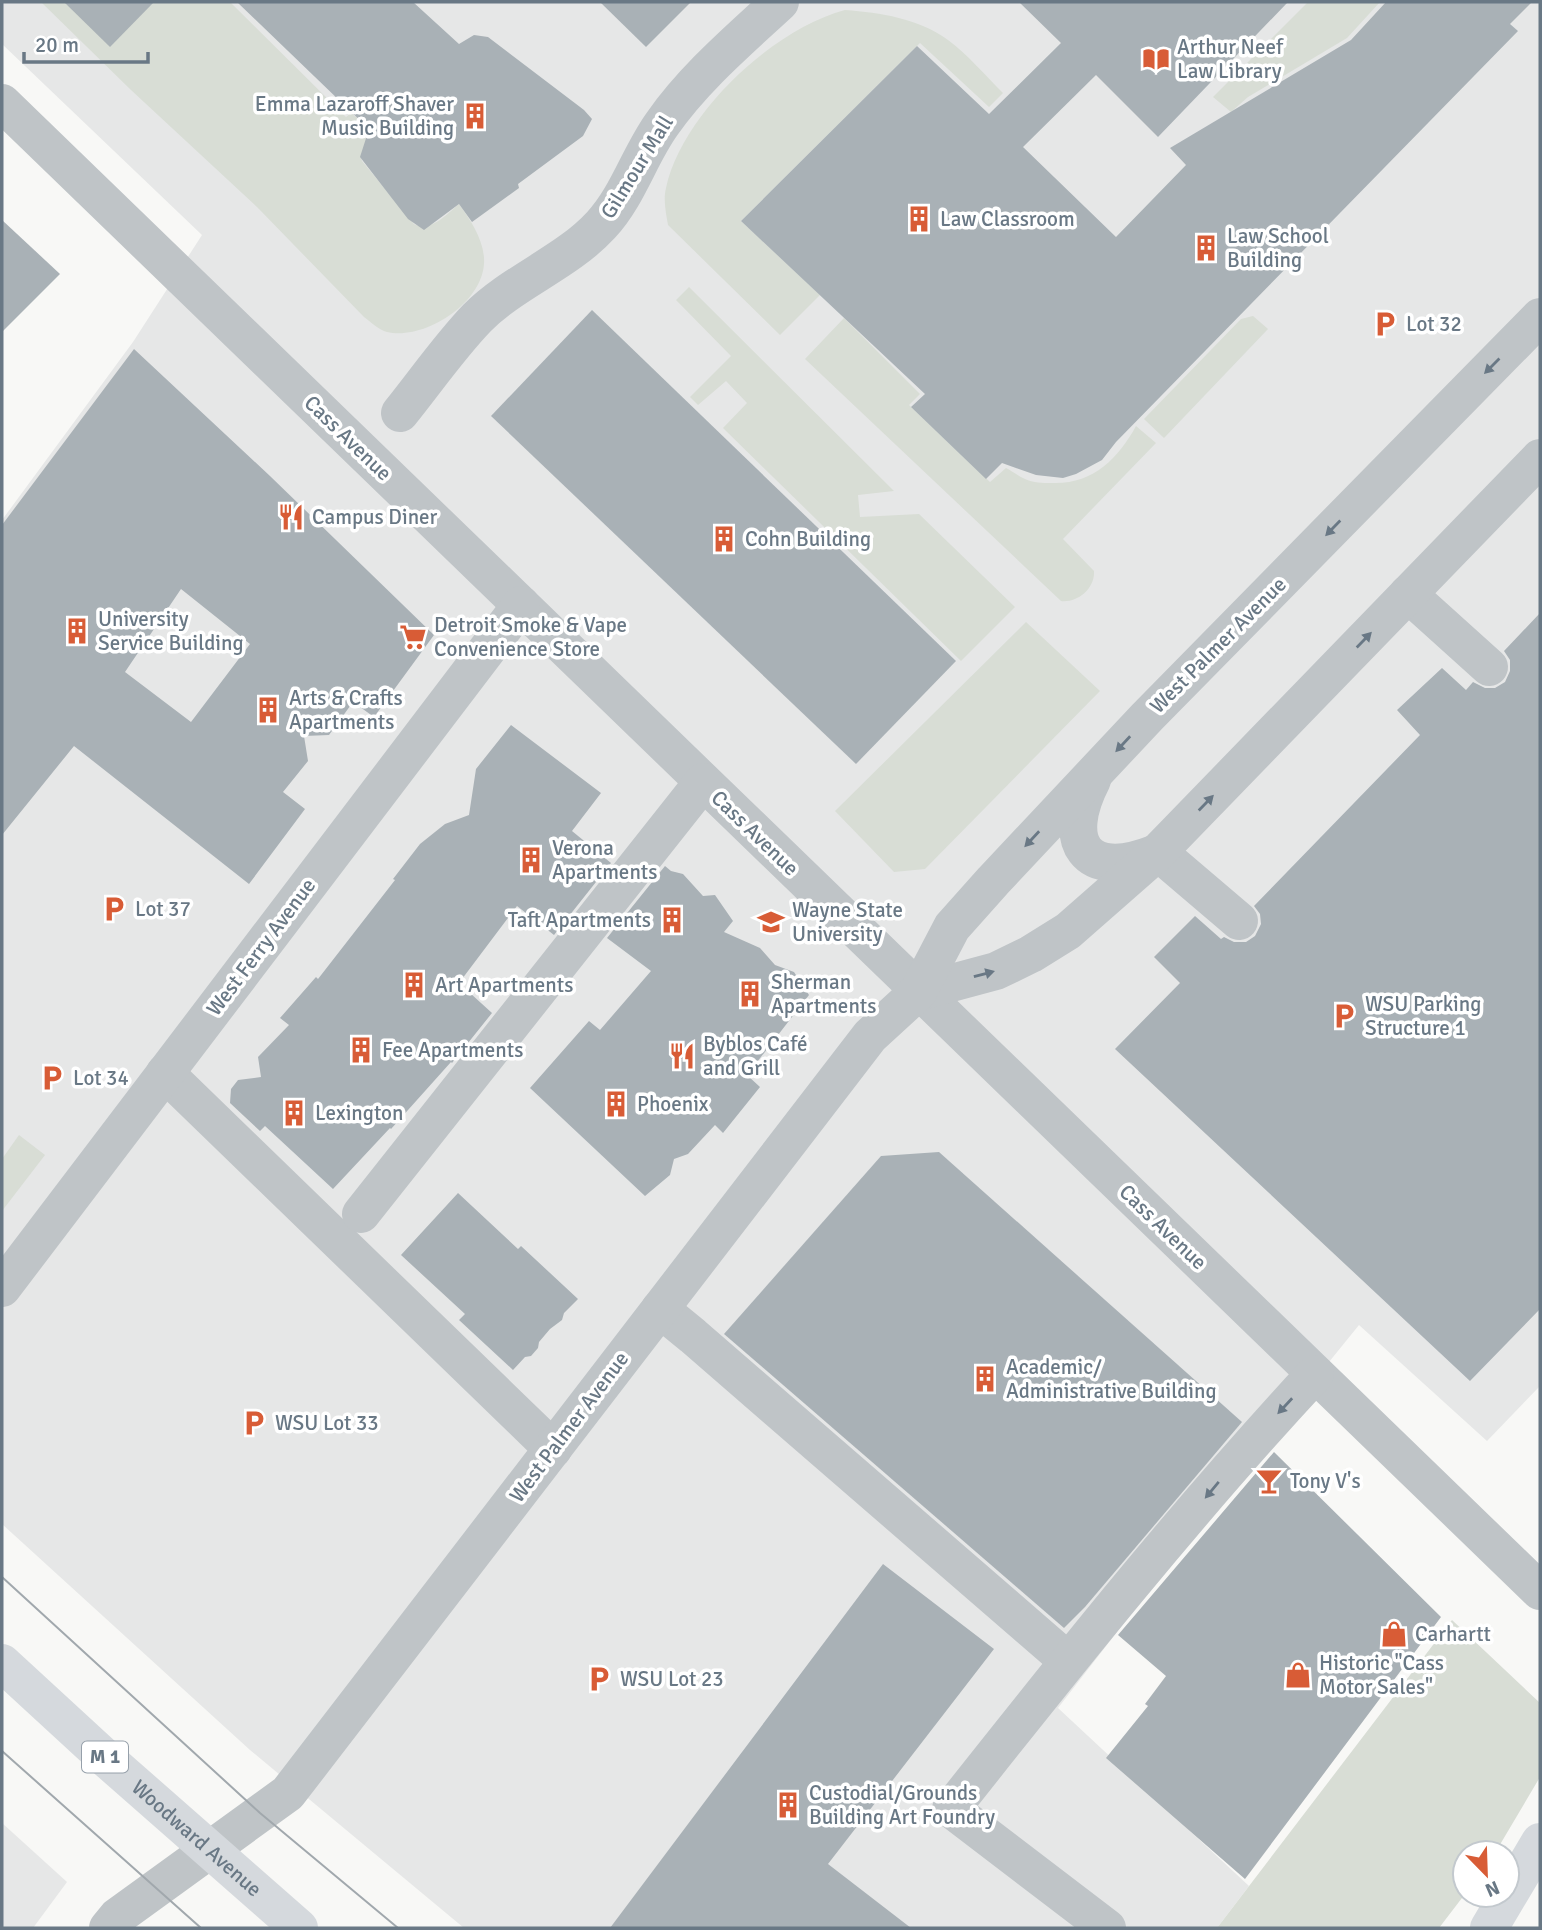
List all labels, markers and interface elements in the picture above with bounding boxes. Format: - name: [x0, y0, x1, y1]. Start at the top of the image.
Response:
- scale bar: [24, 21, 149, 65]
- text: 20 m: [35, 32, 79, 58]
- place label: Arthur Neef Law Library: [1177, 34, 1284, 84]
- library icon: Arthur Neef Law Library: [1141, 44, 1171, 74]
- place label: Emma Lazaroff Shaver Music Building: [255, 91, 454, 141]
- building icon: Emma Lazaroff Shaver Music Building: [460, 101, 490, 131]
- street label: Gilmour Mall: [595, 111, 679, 223]
- building icon: Law Classroom: [904, 204, 934, 234]
- place label: Law Classroom: [940, 206, 1075, 232]
- place label: Law School Building: [1227, 223, 1329, 273]
- building icon: Law School Building: [1191, 233, 1221, 263]
- parking icon: Lot 32: [1370, 309, 1400, 339]
- place label: Lot 32: [1406, 311, 1462, 337]
- one-way arrow: [1485, 357, 1501, 374]
- street label: Cass Avenue: [299, 390, 397, 486]
- restaurant icon: Campus Diner: [276, 502, 306, 532]
- place label: Campus Diner: [312, 504, 438, 530]
- one-way arrow: [1325, 520, 1342, 536]
- building icon: Cohn Building: [709, 524, 739, 554]
- place label: Cohn Building: [745, 526, 871, 552]
- street label: West Palmer Avenue: [1144, 571, 1292, 719]
- place label: University Service Building: [98, 606, 244, 656]
- place label: Detroit Smoke & Vape Convenience Store: [434, 612, 627, 662]
- building icon: University Service Building: [62, 616, 92, 646]
- supermarket icon: Detroit Smoke & Vape Convenience Store: [398, 622, 428, 652]
- one-way arrow: [1356, 632, 1372, 648]
- place label: Arts & Crafts Apartments: [289, 685, 403, 735]
- building icon: Arts & Crafts Apartments: [253, 695, 283, 725]
- one-way arrow: [1114, 735, 1131, 752]
- street label: Cass Avenue: [706, 785, 804, 881]
- one-way arrow: [1197, 795, 1214, 812]
- one-way arrow: [1025, 830, 1041, 847]
- place label: Verona Apartments: [552, 835, 657, 885]
- building icon: Verona Apartments: [516, 845, 546, 875]
- street label: West Ferry Avenue: [201, 873, 321, 1021]
- parking icon: Lot 37: [99, 894, 129, 924]
- place label: Lot 37: [135, 896, 191, 922]
- place label: Wayne State University: [792, 897, 903, 947]
- building icon: Taft Apartments: [657, 905, 687, 935]
- place label: Taft Apartments: [508, 907, 651, 933]
- school or university icon: Wayne State University: [756, 907, 786, 937]
- one-way arrow: [974, 968, 996, 979]
- place label: Sherman Apartments: [771, 969, 876, 1019]
- building icon: Art Apartments: [399, 970, 429, 1000]
- place label: Art Apartments: [435, 972, 573, 998]
- building icon: Sherman Apartments: [735, 979, 765, 1009]
- place label: WSU Parking Structure 1: [1365, 991, 1481, 1041]
- parking icon: WSU Parking Structure 1: [1329, 1001, 1359, 1031]
- place label: Byblos Café and Grill: [703, 1031, 808, 1081]
- building icon: Fee Apartments: [346, 1035, 376, 1065]
- place label: Fee Apartments: [382, 1037, 523, 1063]
- restaurant icon: Byblos Café and Grill: [667, 1041, 697, 1071]
- parking icon: Lot 34: [37, 1063, 67, 1093]
- place label: Lot 34: [73, 1065, 129, 1091]
- building icon: Phoenix: [601, 1089, 631, 1119]
- place label: Phoenix: [637, 1091, 709, 1117]
- building icon: Lexington: [279, 1098, 309, 1128]
- place label: Lexington: [315, 1100, 403, 1126]
- street label: Cass Avenue: [1114, 1179, 1212, 1275]
- street label: West Palmer Avenue: [504, 1346, 634, 1508]
- place label: Academic/ Administrative Building: [1006, 1354, 1216, 1404]
- building icon: Academic/ Administrative Building: [970, 1364, 1000, 1394]
- one-way arrow: [1278, 1397, 1294, 1414]
- parking icon: WSU Lot 33: [239, 1408, 269, 1438]
- place label: WSU Lot 33: [275, 1410, 379, 1436]
- bar icon: Tony V's: [1254, 1466, 1284, 1496]
- place label: Tony V's: [1290, 1468, 1361, 1494]
- one-way arrow: [1205, 1481, 1220, 1498]
- shop icon: Carhartt: [1379, 1619, 1409, 1649]
- place label: Carhartt: [1415, 1621, 1491, 1647]
- place label: Historic "Cass Motor Sales": [1319, 1650, 1444, 1700]
- shop icon: Historic "Cass Motor Sales": [1283, 1660, 1313, 1690]
- parking icon: WSU Lot 23: [584, 1664, 614, 1694]
- place label: WSU Lot 23: [620, 1666, 724, 1692]
- road number: M 1: [82, 1742, 128, 1772]
- street label: Woodward Avenue: [126, 1774, 267, 1902]
- place label: Custodial/Grounds Building Art Foundry: [809, 1780, 995, 1830]
- building icon: Custodial/Grounds Building Art Foundry: [773, 1790, 803, 1820]
- north arrow: [1451, 1839, 1521, 1909]
- text: N: [1481, 1875, 1503, 1902]

